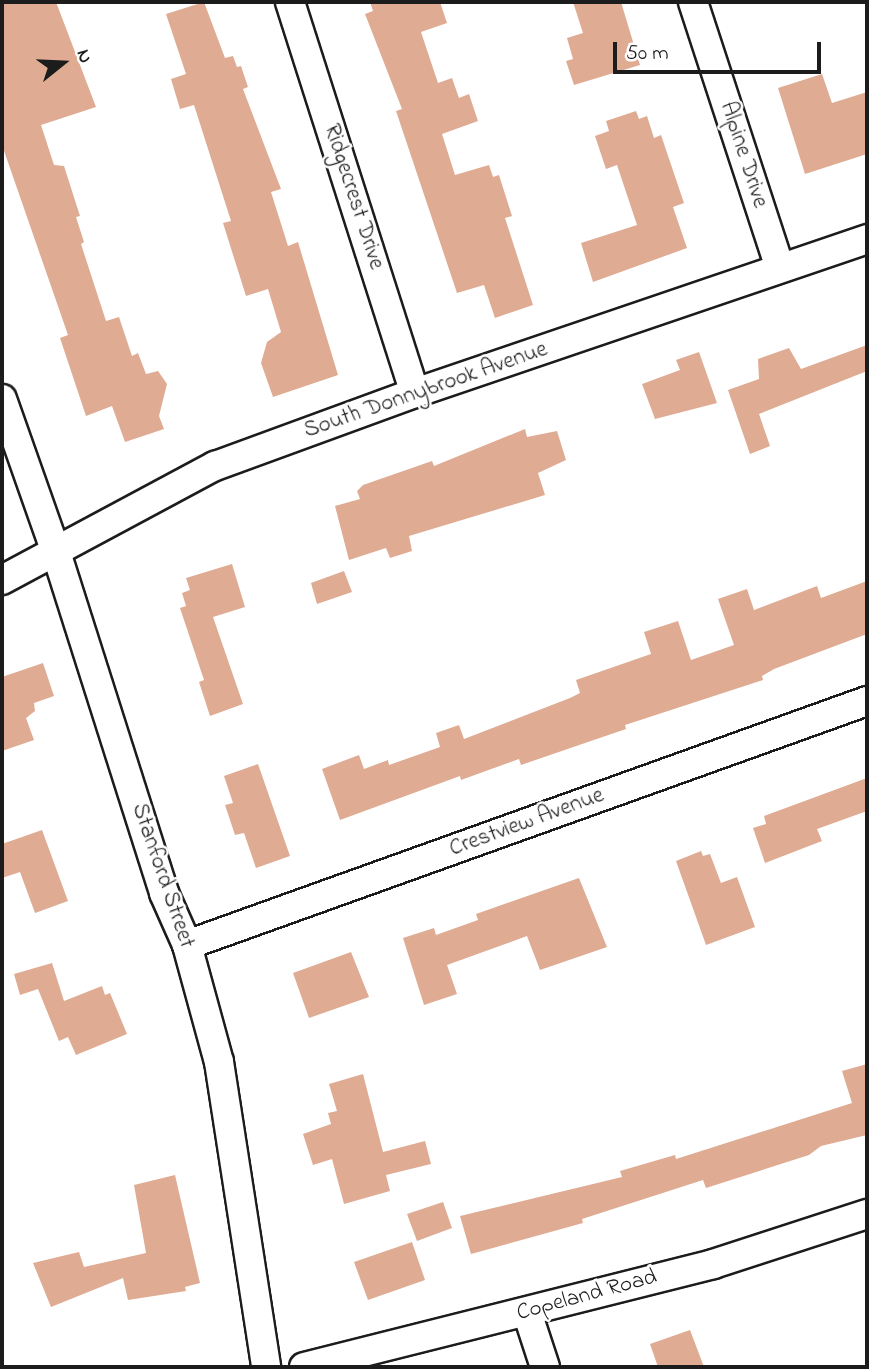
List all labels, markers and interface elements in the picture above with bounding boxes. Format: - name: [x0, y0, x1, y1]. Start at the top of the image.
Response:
- north arrow: [28, 28, 98, 98]
- scale bar: [617, 28, 825, 72]
- text: 50 m: [626, 39, 669, 69]
- text: N: [69, 46, 98, 67]
- street label: Alpine Drive: [713, 98, 773, 212]
- street label: Ridgecrest Drive: [316, 121, 390, 273]
- street label: South Donnybrook Avenue: [301, 336, 551, 446]
- street label: Crestview Avenue: [446, 782, 608, 864]
- street label: Stanford Street: [124, 800, 200, 952]
- street label: Copeland Road: [514, 1264, 660, 1328]

